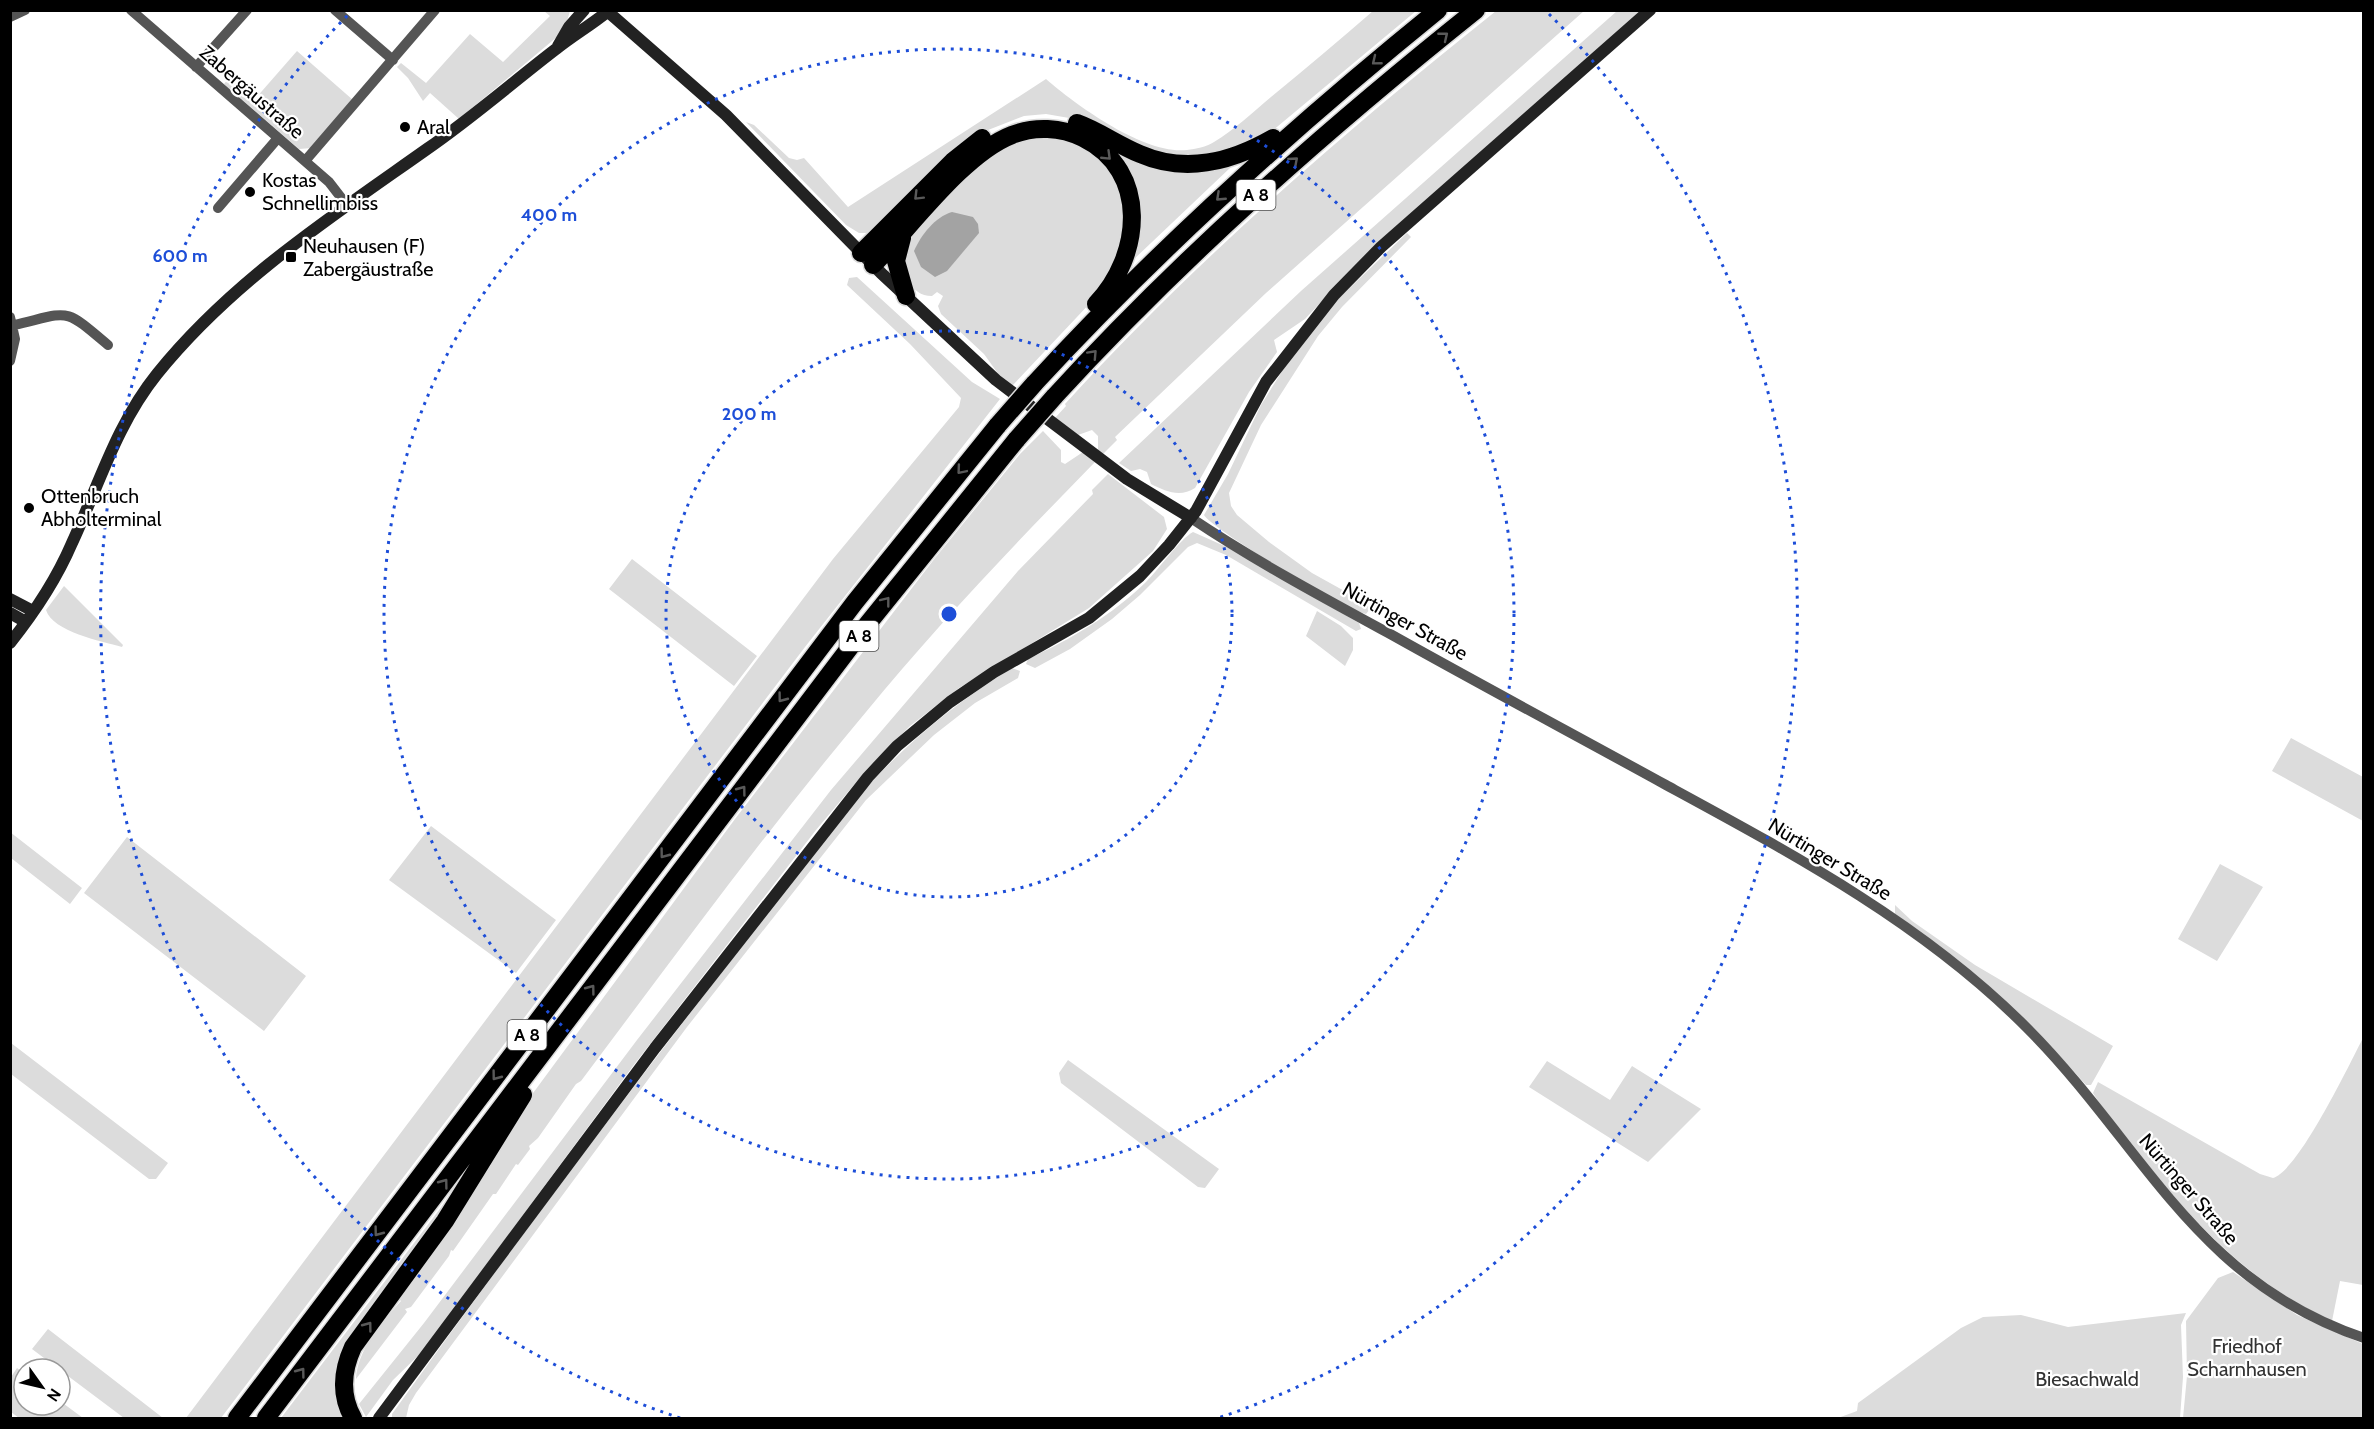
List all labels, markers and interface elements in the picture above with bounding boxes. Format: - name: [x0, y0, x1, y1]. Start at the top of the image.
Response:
- one-way arrow: [1437, 32, 1448, 43]
- street label: Zabergäustraße: [195, 40, 309, 144]
- one-way arrow: [1372, 53, 1383, 64]
- place label: Aral: [417, 115, 450, 139]
- marker: Aral: [398, 120, 412, 134]
- one-way arrow: [1099, 148, 1110, 159]
- one-way arrow: [1287, 157, 1298, 168]
- place label: Kostas Schnellimbiss: [262, 168, 378, 215]
- road number: A 8: [1236, 180, 1276, 210]
- marker: Kostas Schnellimbiss: [243, 185, 257, 199]
- one-way arrow: [914, 189, 925, 200]
- one-way arrow: [1216, 190, 1226, 201]
- text: 400 m: [521, 204, 577, 226]
- place label: Neuhausen (F) Zabergäustraße: [303, 234, 433, 281]
- text: 600 m: [152, 245, 208, 267]
- marker: Neuhausen (F) Zabergäustraße: [284, 250, 298, 264]
- one-way arrow: [1086, 351, 1097, 361]
- text: 200 m: [722, 403, 776, 425]
- one-way arrow: [957, 463, 968, 474]
- place label: Ottenbruch Abholterminal: [41, 484, 162, 531]
- marker: Ottenbruch Abholterminal: [22, 501, 36, 515]
- street label: Nürtinger Straße: [1338, 577, 1472, 665]
- one-way arrow: [878, 597, 889, 608]
- centre of rings: [939, 604, 959, 624]
- road number: A 8: [840, 621, 878, 651]
- one-way arrow: [779, 692, 790, 703]
- one-way arrow: [735, 785, 746, 796]
- street label: Nürtinger Straße: [1764, 813, 1896, 905]
- one-way arrow: [661, 847, 672, 858]
- one-way arrow: [583, 985, 594, 996]
- road number: A 8: [508, 1020, 546, 1050]
- one-way arrow: [492, 1070, 503, 1081]
- street label: Nürtinger Straße: [2134, 1129, 2244, 1249]
- one-way arrow: [437, 1178, 448, 1189]
- one-way arrow: [375, 1225, 386, 1236]
- one-way arrow: [360, 1321, 371, 1332]
- park label: Friedhof Scharnhausen: [2187, 1334, 2307, 1381]
- north arrow: [12, 1357, 72, 1417]
- one-way arrow: [294, 1367, 305, 1378]
- park label: Biesachwald: [2035, 1367, 2139, 1391]
- text: N: [43, 1385, 65, 1405]

